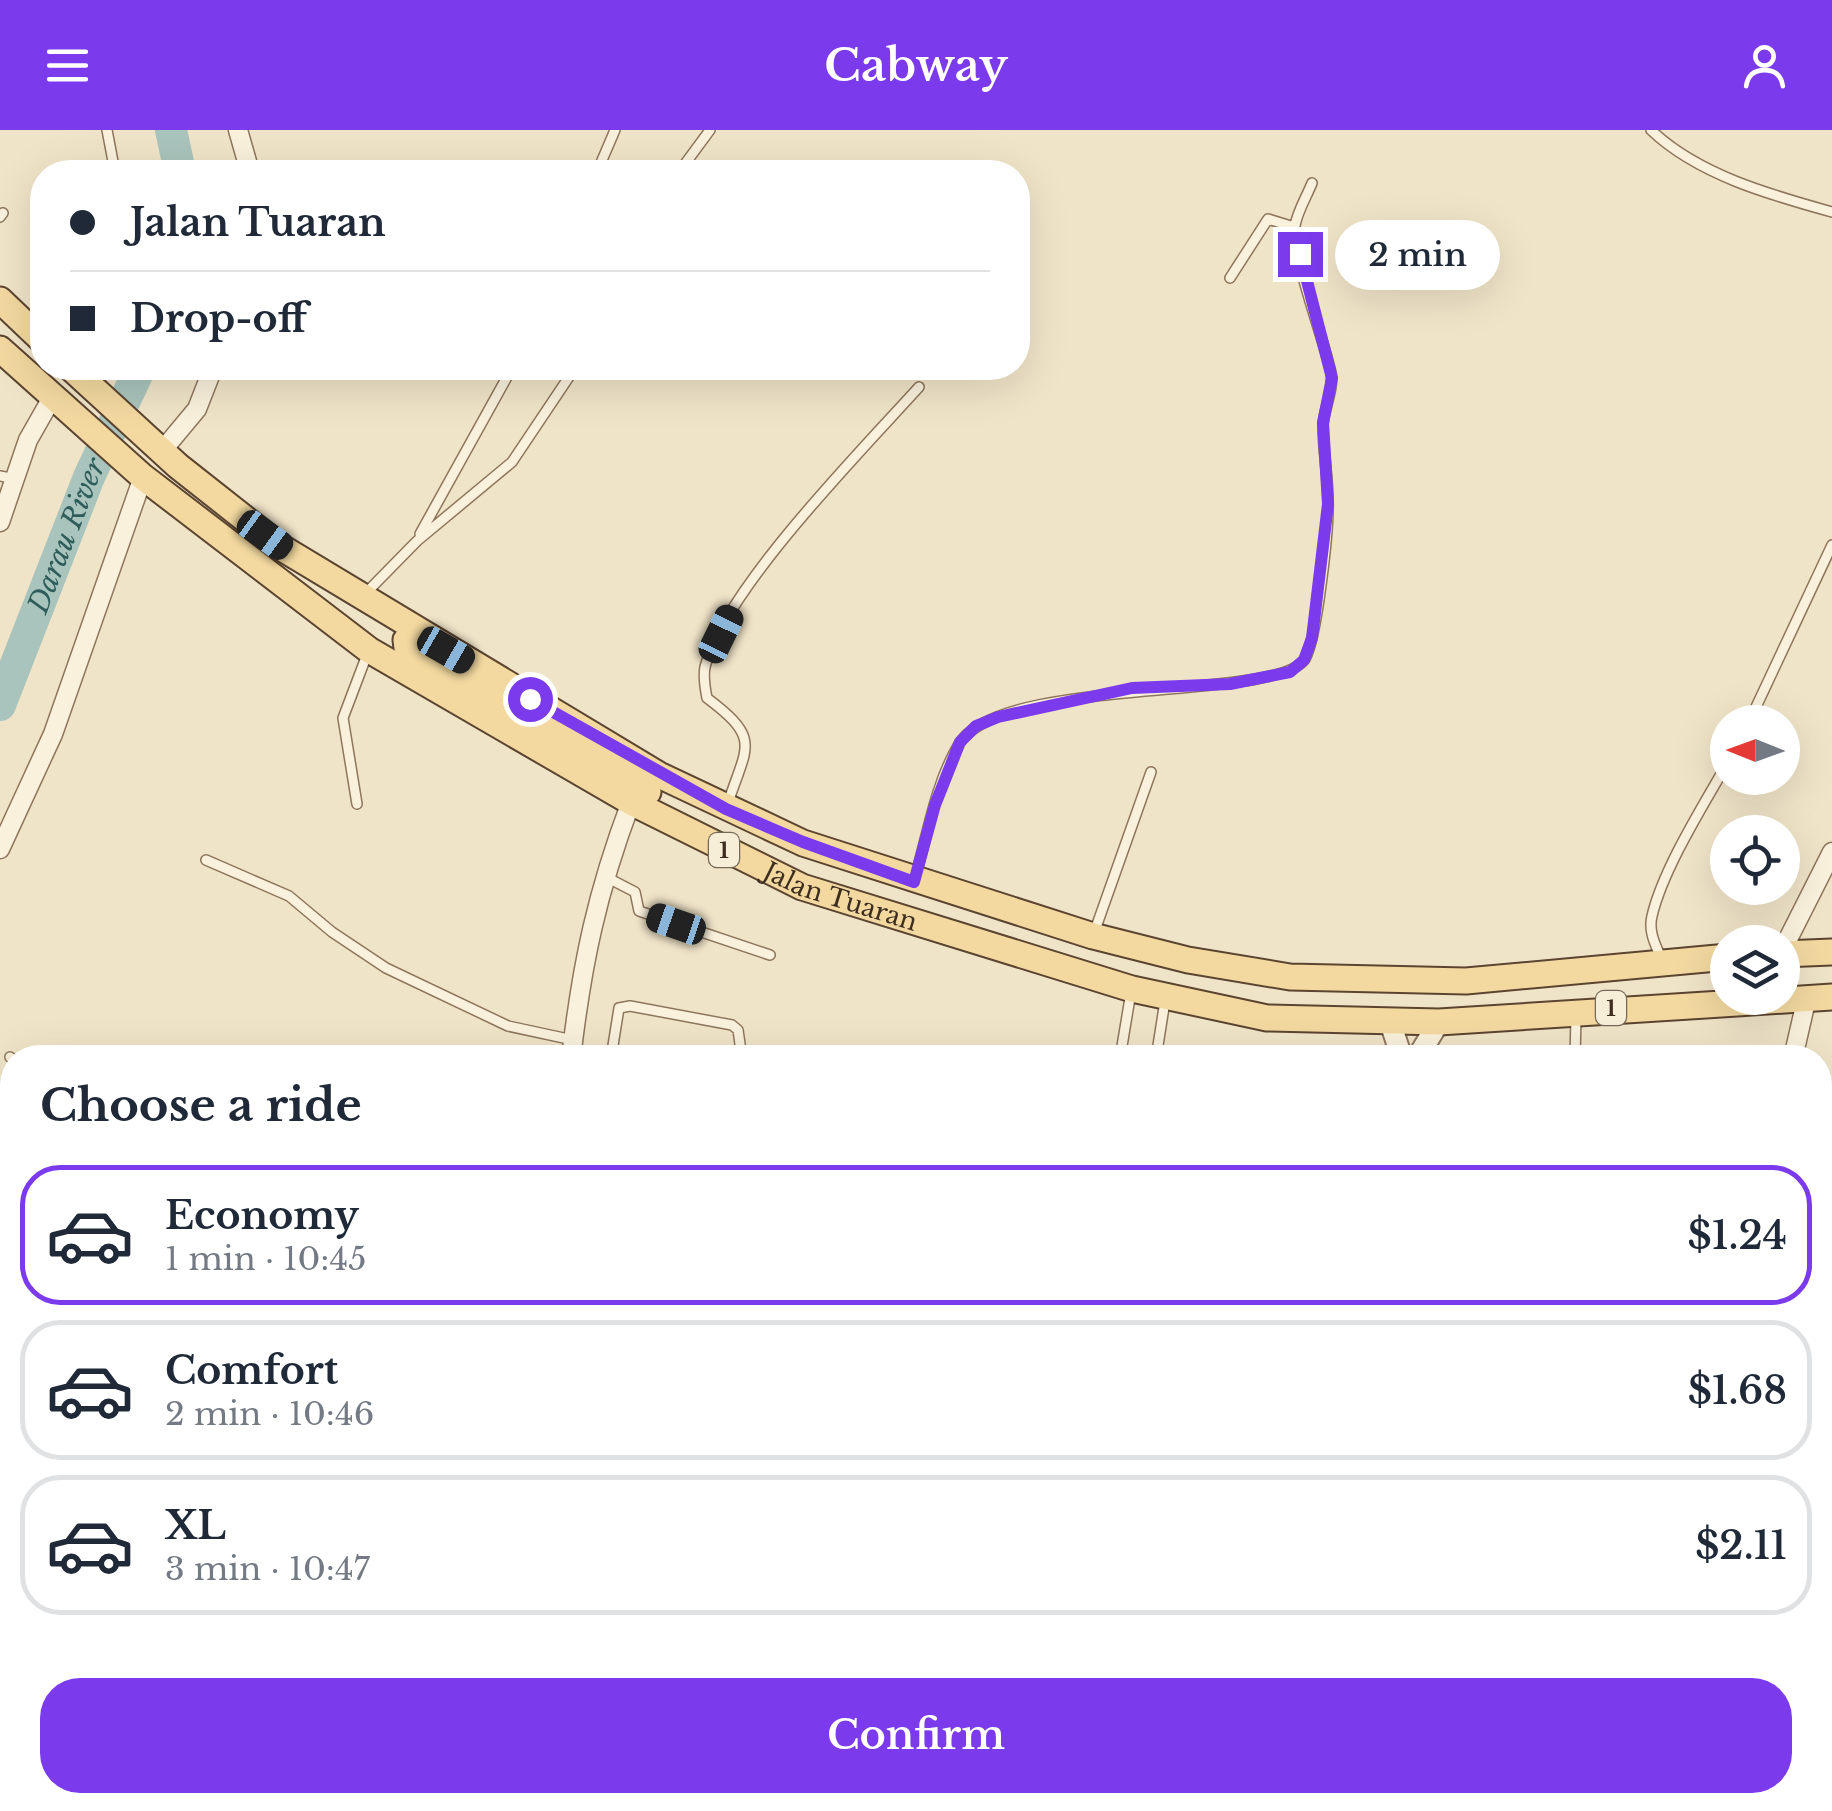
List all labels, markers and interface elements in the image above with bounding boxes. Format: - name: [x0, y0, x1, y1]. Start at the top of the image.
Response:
- text: Cabway: [824, 37, 1008, 93]
- icon: menu: [40, 38, 95, 93]
- icon: person: [1737, 38, 1792, 93]
- text: Jalan Tuaran: [130, 199, 386, 246]
- callout: 2 min: [1335, 219, 1500, 289]
- route end: [1278, 232, 1323, 277]
- text: 2 min: [1368, 235, 1467, 275]
- text: Drop-off: [130, 295, 307, 342]
- water label: Darau River: [20, 452, 114, 619]
- car: [232, 505, 298, 565]
- car: [694, 600, 748, 668]
- car: [413, 622, 479, 678]
- route start: [508, 677, 553, 722]
- north arrow: [1710, 705, 1800, 795]
- map controls: [1710, 705, 1800, 1015]
- button: locate: [1710, 815, 1800, 905]
- road number: 1: [709, 833, 739, 867]
- street label: Jalan Tuaran: [756, 854, 921, 938]
- car: [643, 900, 709, 948]
- button: layers: [1710, 925, 1800, 1015]
- road number: 1: [1596, 991, 1626, 1025]
- text: Choose a ride: [40, 1077, 362, 1133]
- icon: car: [45, 1190, 135, 1280]
- text: Economy: [165, 1192, 359, 1239]
- text: $1.24: [1688, 1212, 1787, 1259]
- text: 1 min · 10:45: [165, 1239, 366, 1279]
- icon: car: [45, 1345, 135, 1435]
- text: Comfort: [165, 1347, 338, 1394]
- text: $1.68: [1688, 1367, 1787, 1414]
- text: 2 min · 10:46: [165, 1394, 374, 1434]
- icon: car: [45, 1500, 135, 1590]
- text: XL: [165, 1502, 226, 1549]
- text: $2.11: [1695, 1522, 1787, 1569]
- text: 3 min · 10:47: [165, 1549, 370, 1589]
- button: Confirm: [40, 1678, 1792, 1793]

